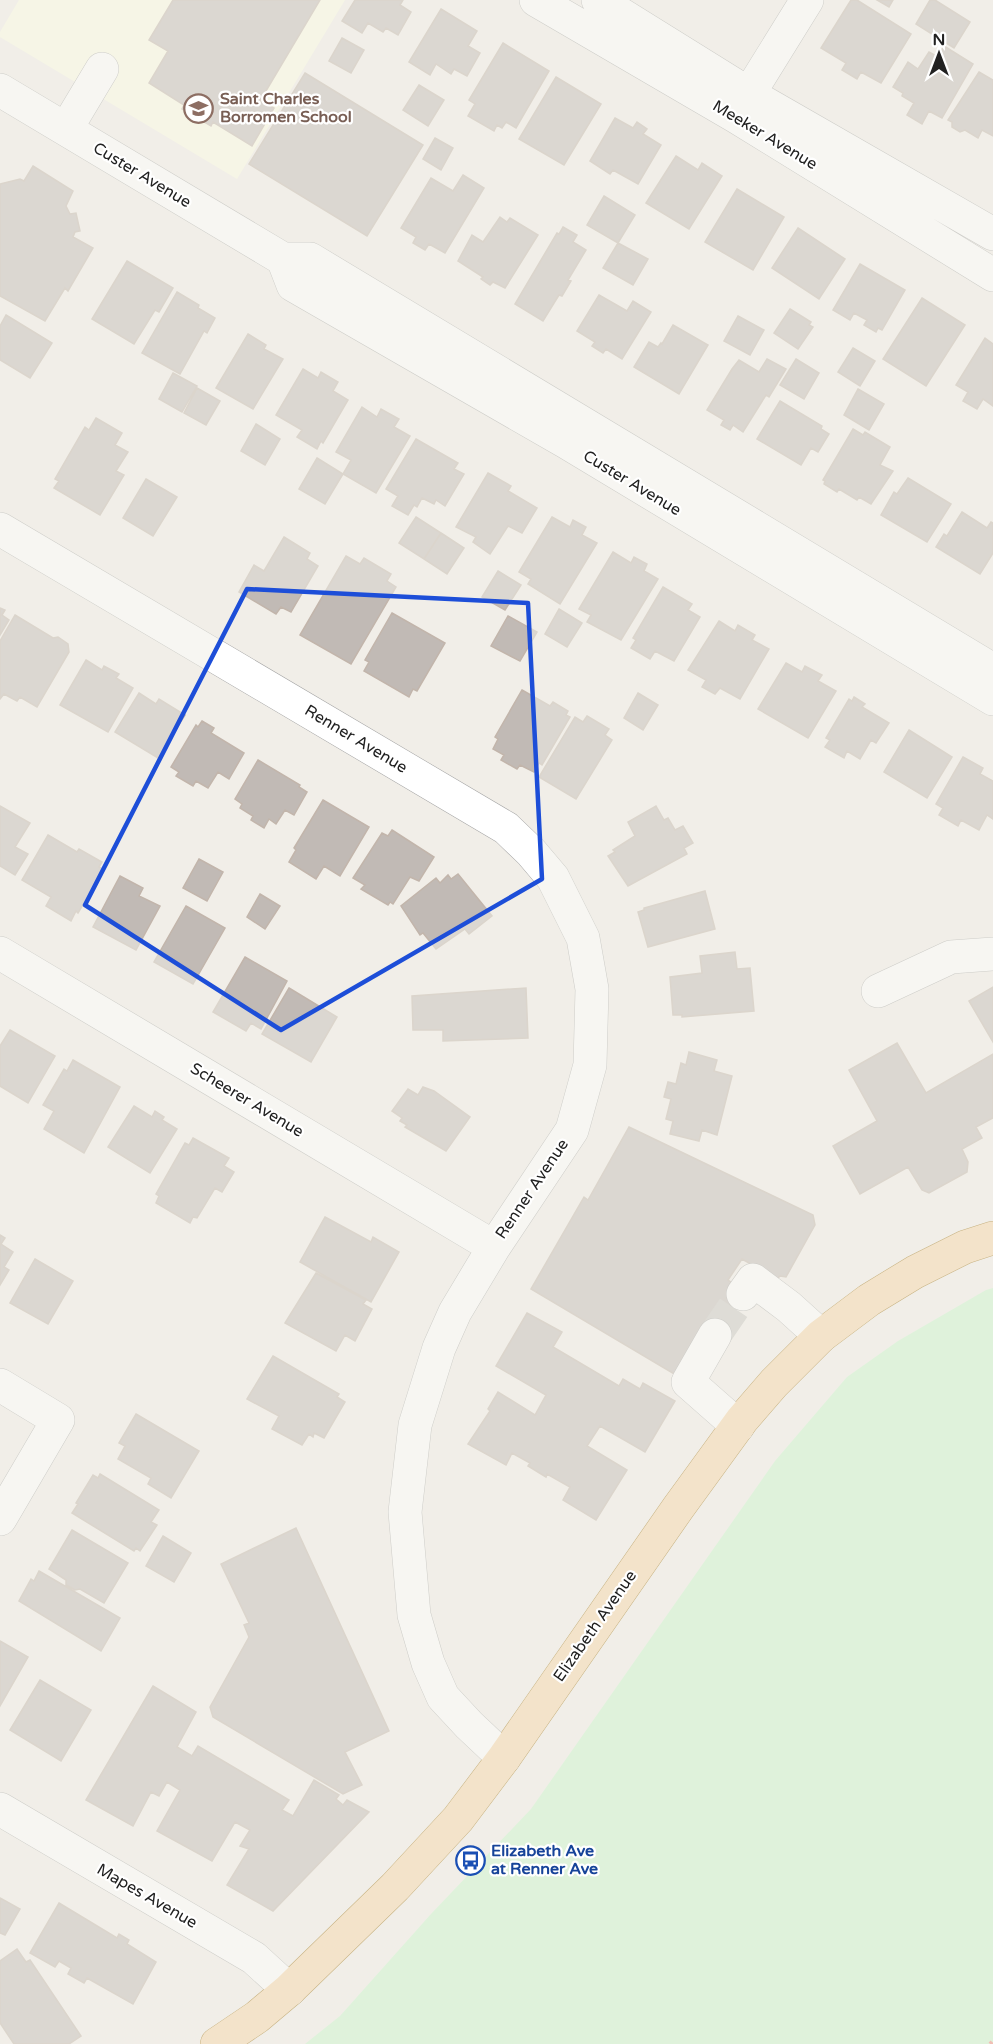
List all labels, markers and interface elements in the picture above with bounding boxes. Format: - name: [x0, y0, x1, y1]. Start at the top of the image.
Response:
- north arrow: [909, 24, 969, 84]
- text: N: [933, 30, 945, 50]
- place label: Saint Charles Borromen School: [220, 89, 352, 127]
- school or university icon: Saint Charles Borromen School: [183, 92, 215, 124]
- street label: Meeker Avenue: [709, 96, 821, 174]
- street label: Custer Avenue: [89, 138, 195, 212]
- street label: Custer Avenue: [579, 446, 685, 520]
- street label: Renner Avenue: [301, 700, 411, 778]
- street label: Scheerer Avenue: [187, 1058, 307, 1142]
- street label: Renner Avenue: [491, 1135, 573, 1243]
- street label: Elizabeth Avenue: [549, 1566, 641, 1686]
- place label: Elizabeth Ave at Renner Ave: [491, 1841, 598, 1879]
- bus stop icon: Elizabeth Ave at Renner Ave: [454, 1844, 486, 1876]
- street label: Mapes Avenue: [93, 1859, 201, 1933]

